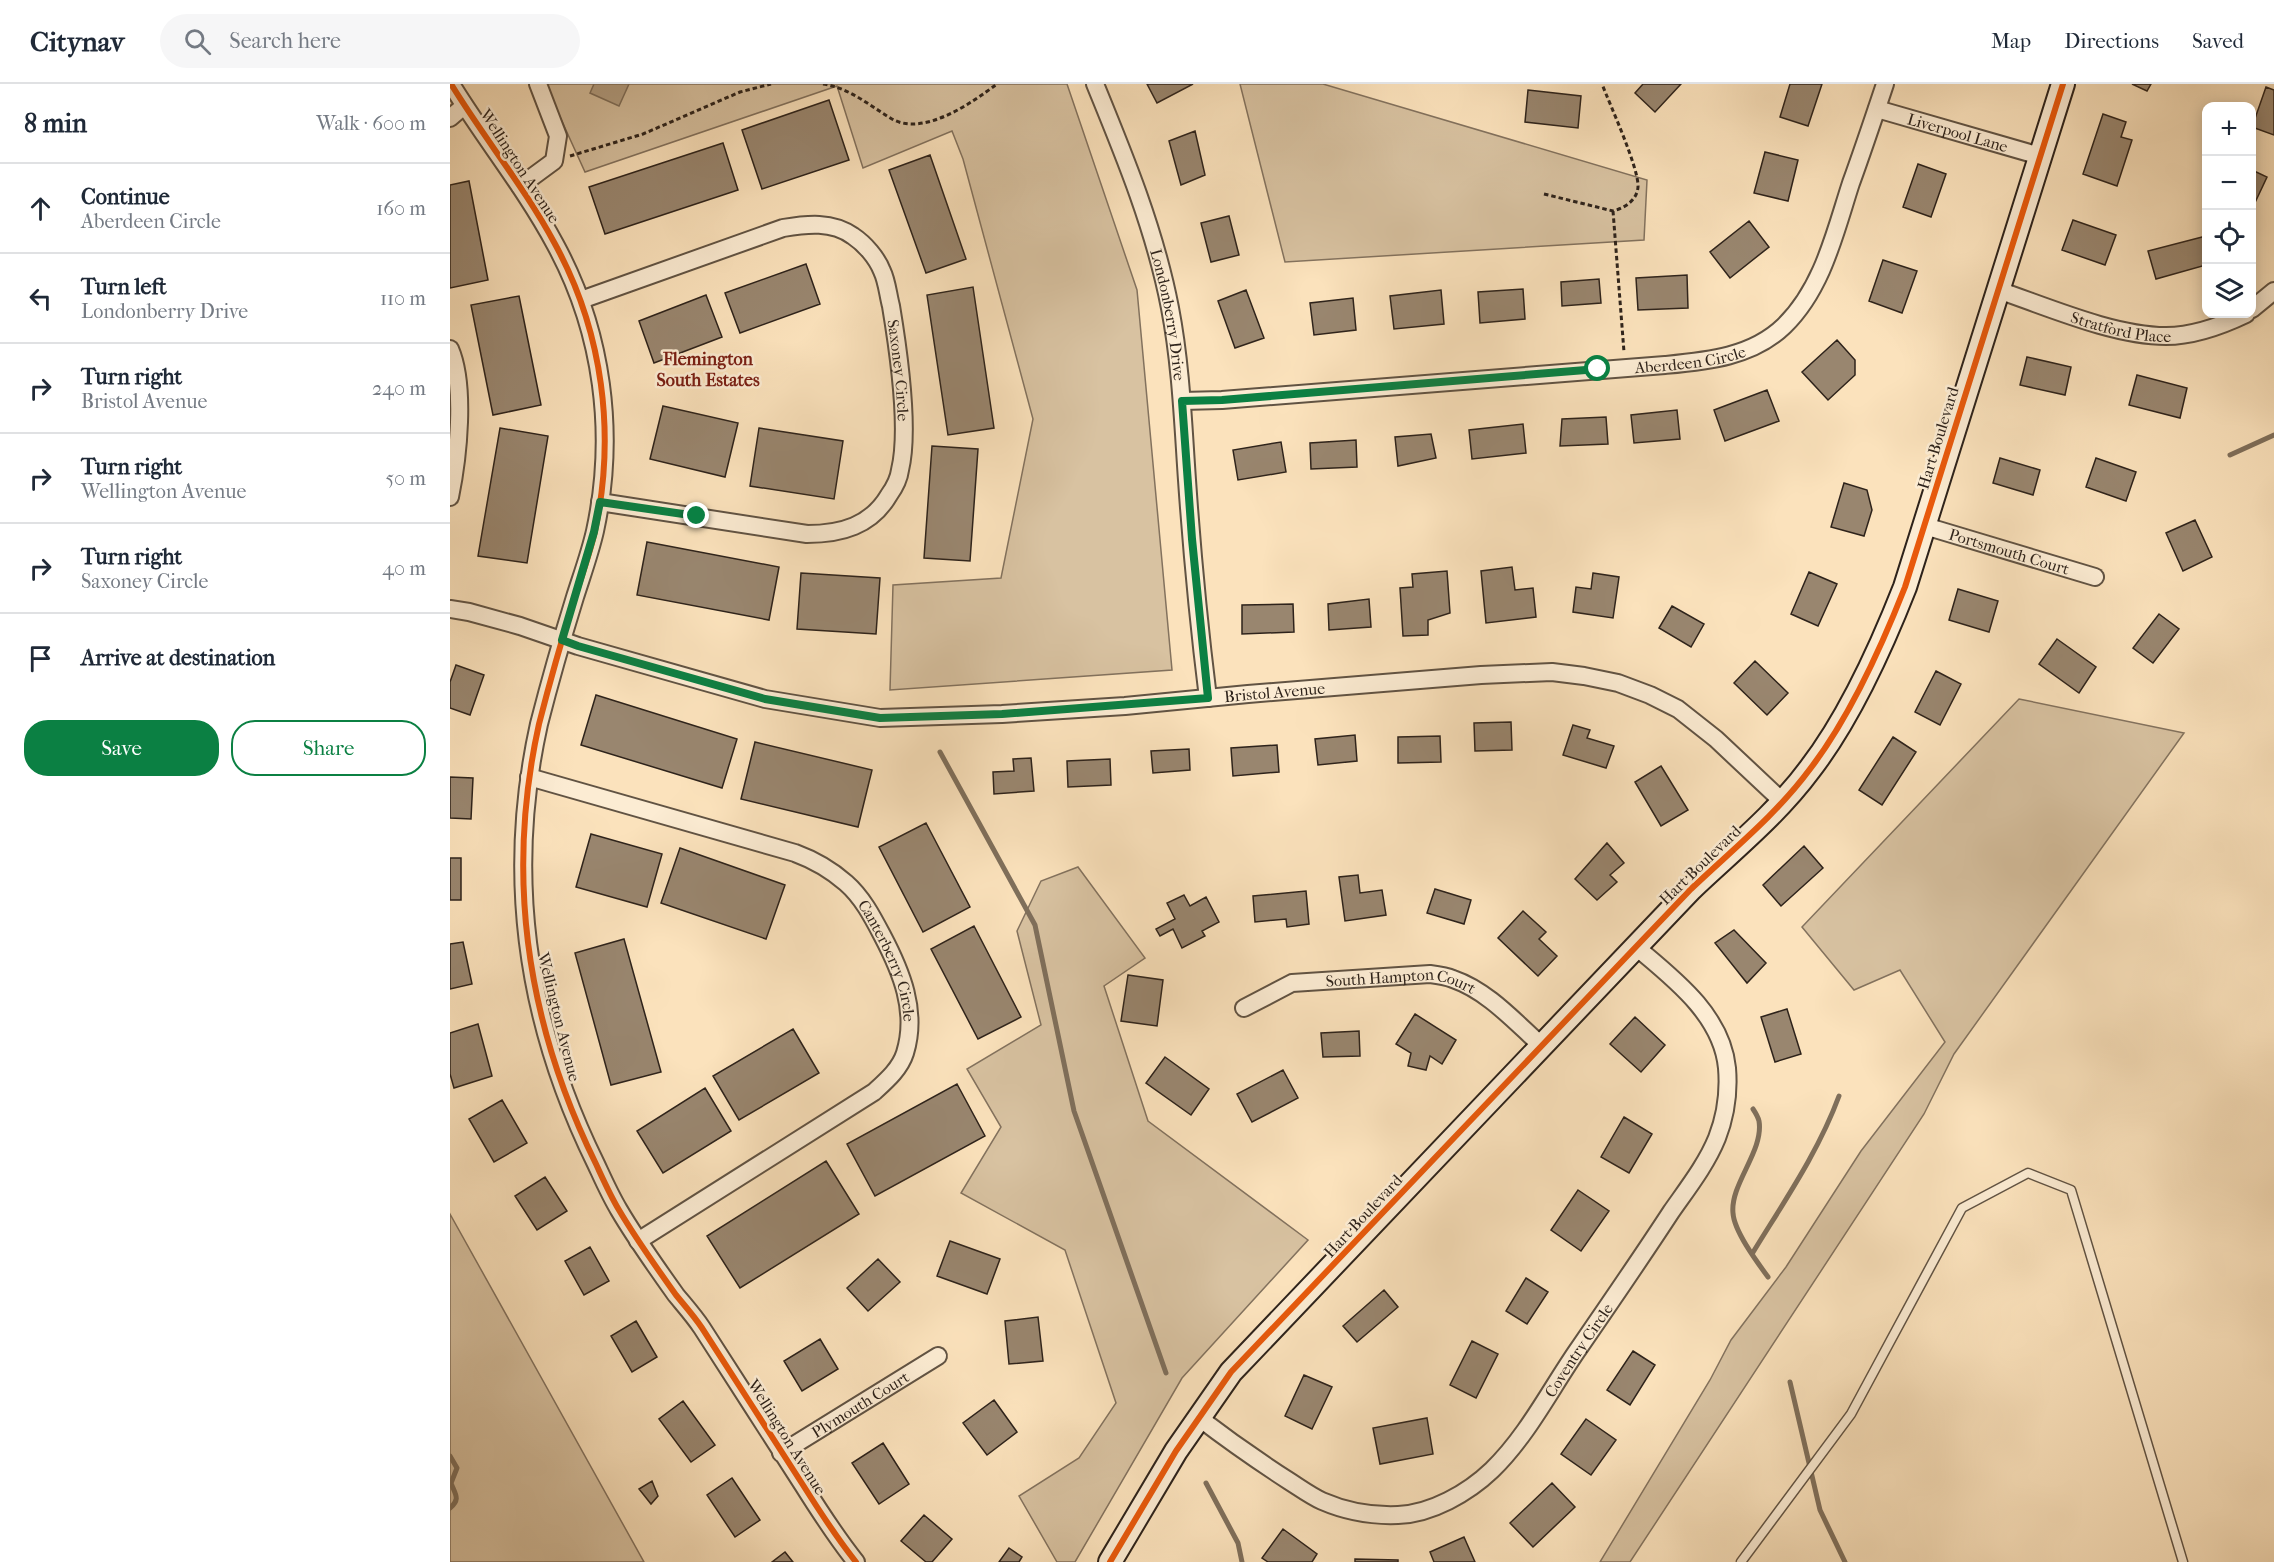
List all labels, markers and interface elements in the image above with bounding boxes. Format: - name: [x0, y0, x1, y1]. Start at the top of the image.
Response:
- search box: [160, 14, 580, 68]
- text: Citynav: [30, 25, 124, 58]
- icon: search: [181, 25, 214, 58]
- text: Search here: [229, 28, 341, 54]
- text: Map: [1991, 29, 2031, 53]
- text: Directions: [2064, 29, 2159, 53]
- text: Saved: [2192, 29, 2244, 53]
- map controls: [2202, 102, 2256, 318]
- button: +: [2202, 102, 2256, 156]
- street label: Wellington Avenue: [475, 105, 564, 227]
- text: 8 min: [24, 108, 87, 139]
- street label: Liverpool Lane: [1905, 109, 2010, 156]
- text: Walk · 600 m: [316, 112, 426, 135]
- button: −: [2202, 156, 2256, 210]
- text: Continue: [81, 184, 170, 210]
- icon: ahead: [24, 192, 57, 225]
- text: 160 m: [376, 197, 426, 220]
- text: Aberdeen Circle: [81, 210, 221, 233]
- button: locate: [2202, 210, 2256, 264]
- street label: Londonberry Drive: [1147, 247, 1189, 382]
- button: layers: [2202, 264, 2256, 318]
- text: Turn left: [81, 274, 167, 300]
- icon: left: [24, 282, 57, 315]
- text: 110 m: [380, 287, 426, 310]
- text: Londonberry Drive: [81, 300, 248, 323]
- street label: Stratford Place: [2068, 307, 2171, 346]
- street label: Saxoney Circle: [884, 318, 913, 422]
- street label: Aberdeen Circle: [1633, 341, 1748, 377]
- district label: Flemington South Estates: [656, 349, 760, 391]
- route start: [1584, 355, 1610, 381]
- text: Turn right: [81, 364, 182, 390]
- icon: right: [24, 372, 57, 405]
- text: 240 m: [372, 377, 426, 400]
- street label: Hart Boulevard: [1913, 384, 1963, 492]
- text: Bristol Avenue: [81, 390, 207, 413]
- text: Turn right: [81, 454, 182, 480]
- icon: right: [24, 462, 57, 495]
- text: 50 m: [385, 467, 426, 490]
- text: Wellington Avenue: [81, 480, 246, 503]
- route end: [683, 502, 709, 528]
- street label: Portsmouth Court: [1947, 524, 2072, 578]
- text: Turn right: [81, 544, 182, 570]
- icon: right: [24, 552, 57, 585]
- text: 40 m: [382, 557, 426, 580]
- text: Saxoney Circle: [81, 570, 208, 593]
- icon: arrive: [24, 642, 57, 675]
- text: Arrive at destination: [81, 645, 275, 671]
- street label: Bristol Avenue: [1223, 678, 1326, 706]
- button: Save: [24, 720, 219, 776]
- button: Share: [231, 720, 426, 776]
- street label: Hart Boulevard: [1655, 821, 1745, 909]
- street label: Canterberry Circle: [854, 896, 919, 1022]
- street label: Wellington Avenue: [534, 950, 584, 1084]
- street label: South Hampton Court: [1325, 964, 1480, 998]
- street label: Hart Boulevard: [1320, 1170, 1406, 1261]
- street label: Coventry Circle: [1540, 1299, 1617, 1401]
- street label: Plymouth Court: [808, 1367, 913, 1441]
- street label: Wellington Avenue: [743, 1375, 830, 1498]

